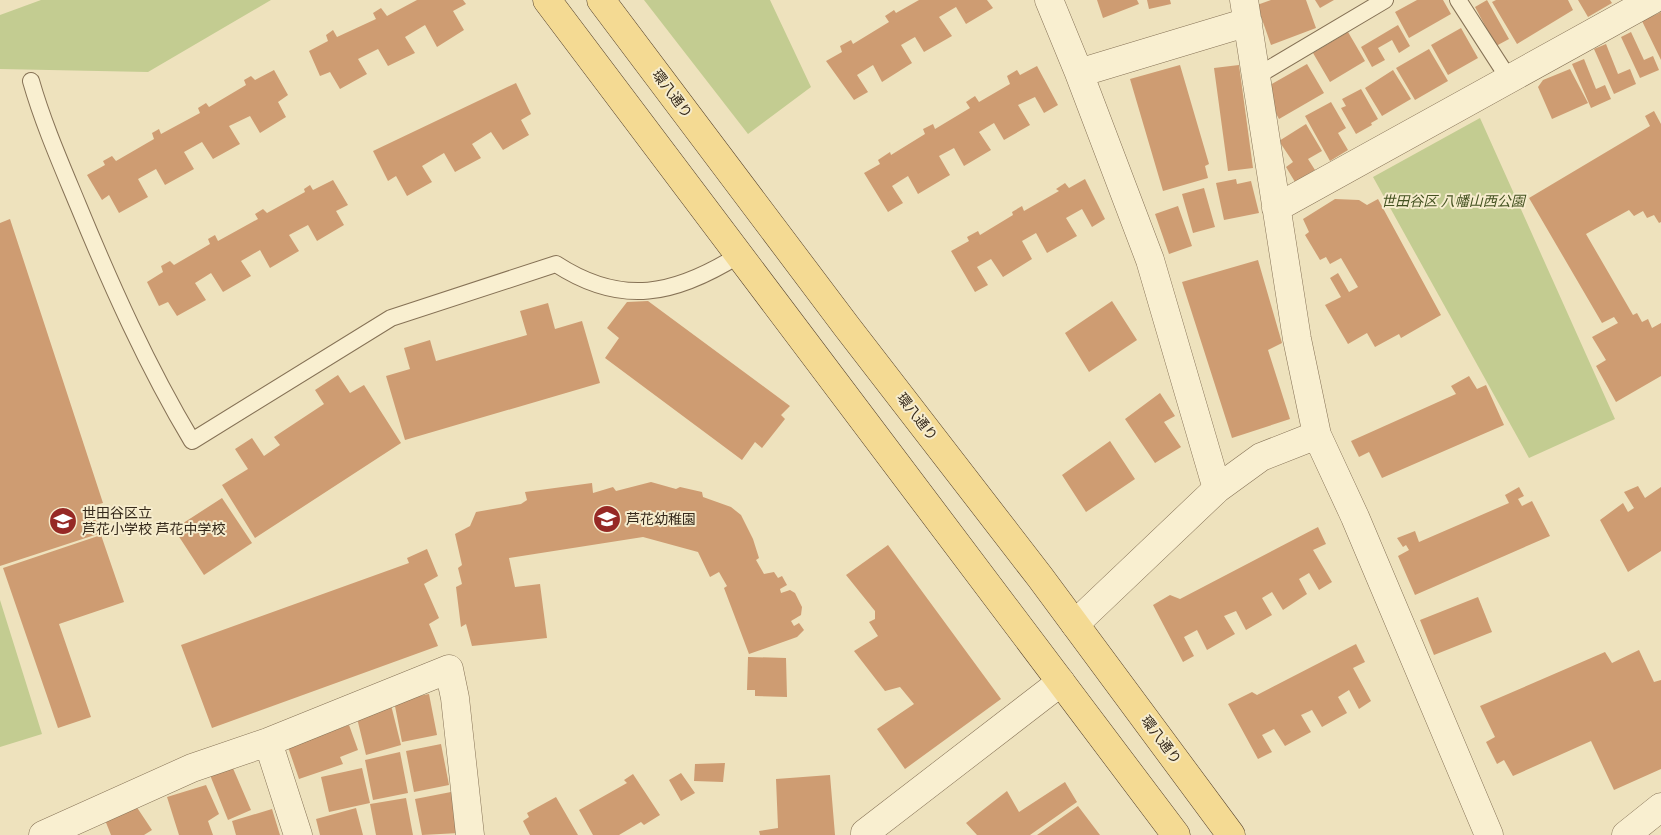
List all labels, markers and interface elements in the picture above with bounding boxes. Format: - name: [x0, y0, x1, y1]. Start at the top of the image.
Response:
- street label: 環八通り: [649, 67, 695, 121]
- park label: 世田谷区 八幡山西公園: [1381, 194, 1527, 209]
- street label: 環八通り: [894, 390, 940, 444]
- school or university icon: 芦花幼稚園: [592, 504, 622, 534]
- school or university icon: 世田谷区立 芦花小学校 芦花中学校: [48, 506, 78, 536]
- place label: 世田谷区立 芦花小学校 芦花中学校: [82, 506, 226, 537]
- place label: 芦花幼稚園: [626, 512, 696, 527]
- street label: 環八通り: [1138, 713, 1184, 767]

